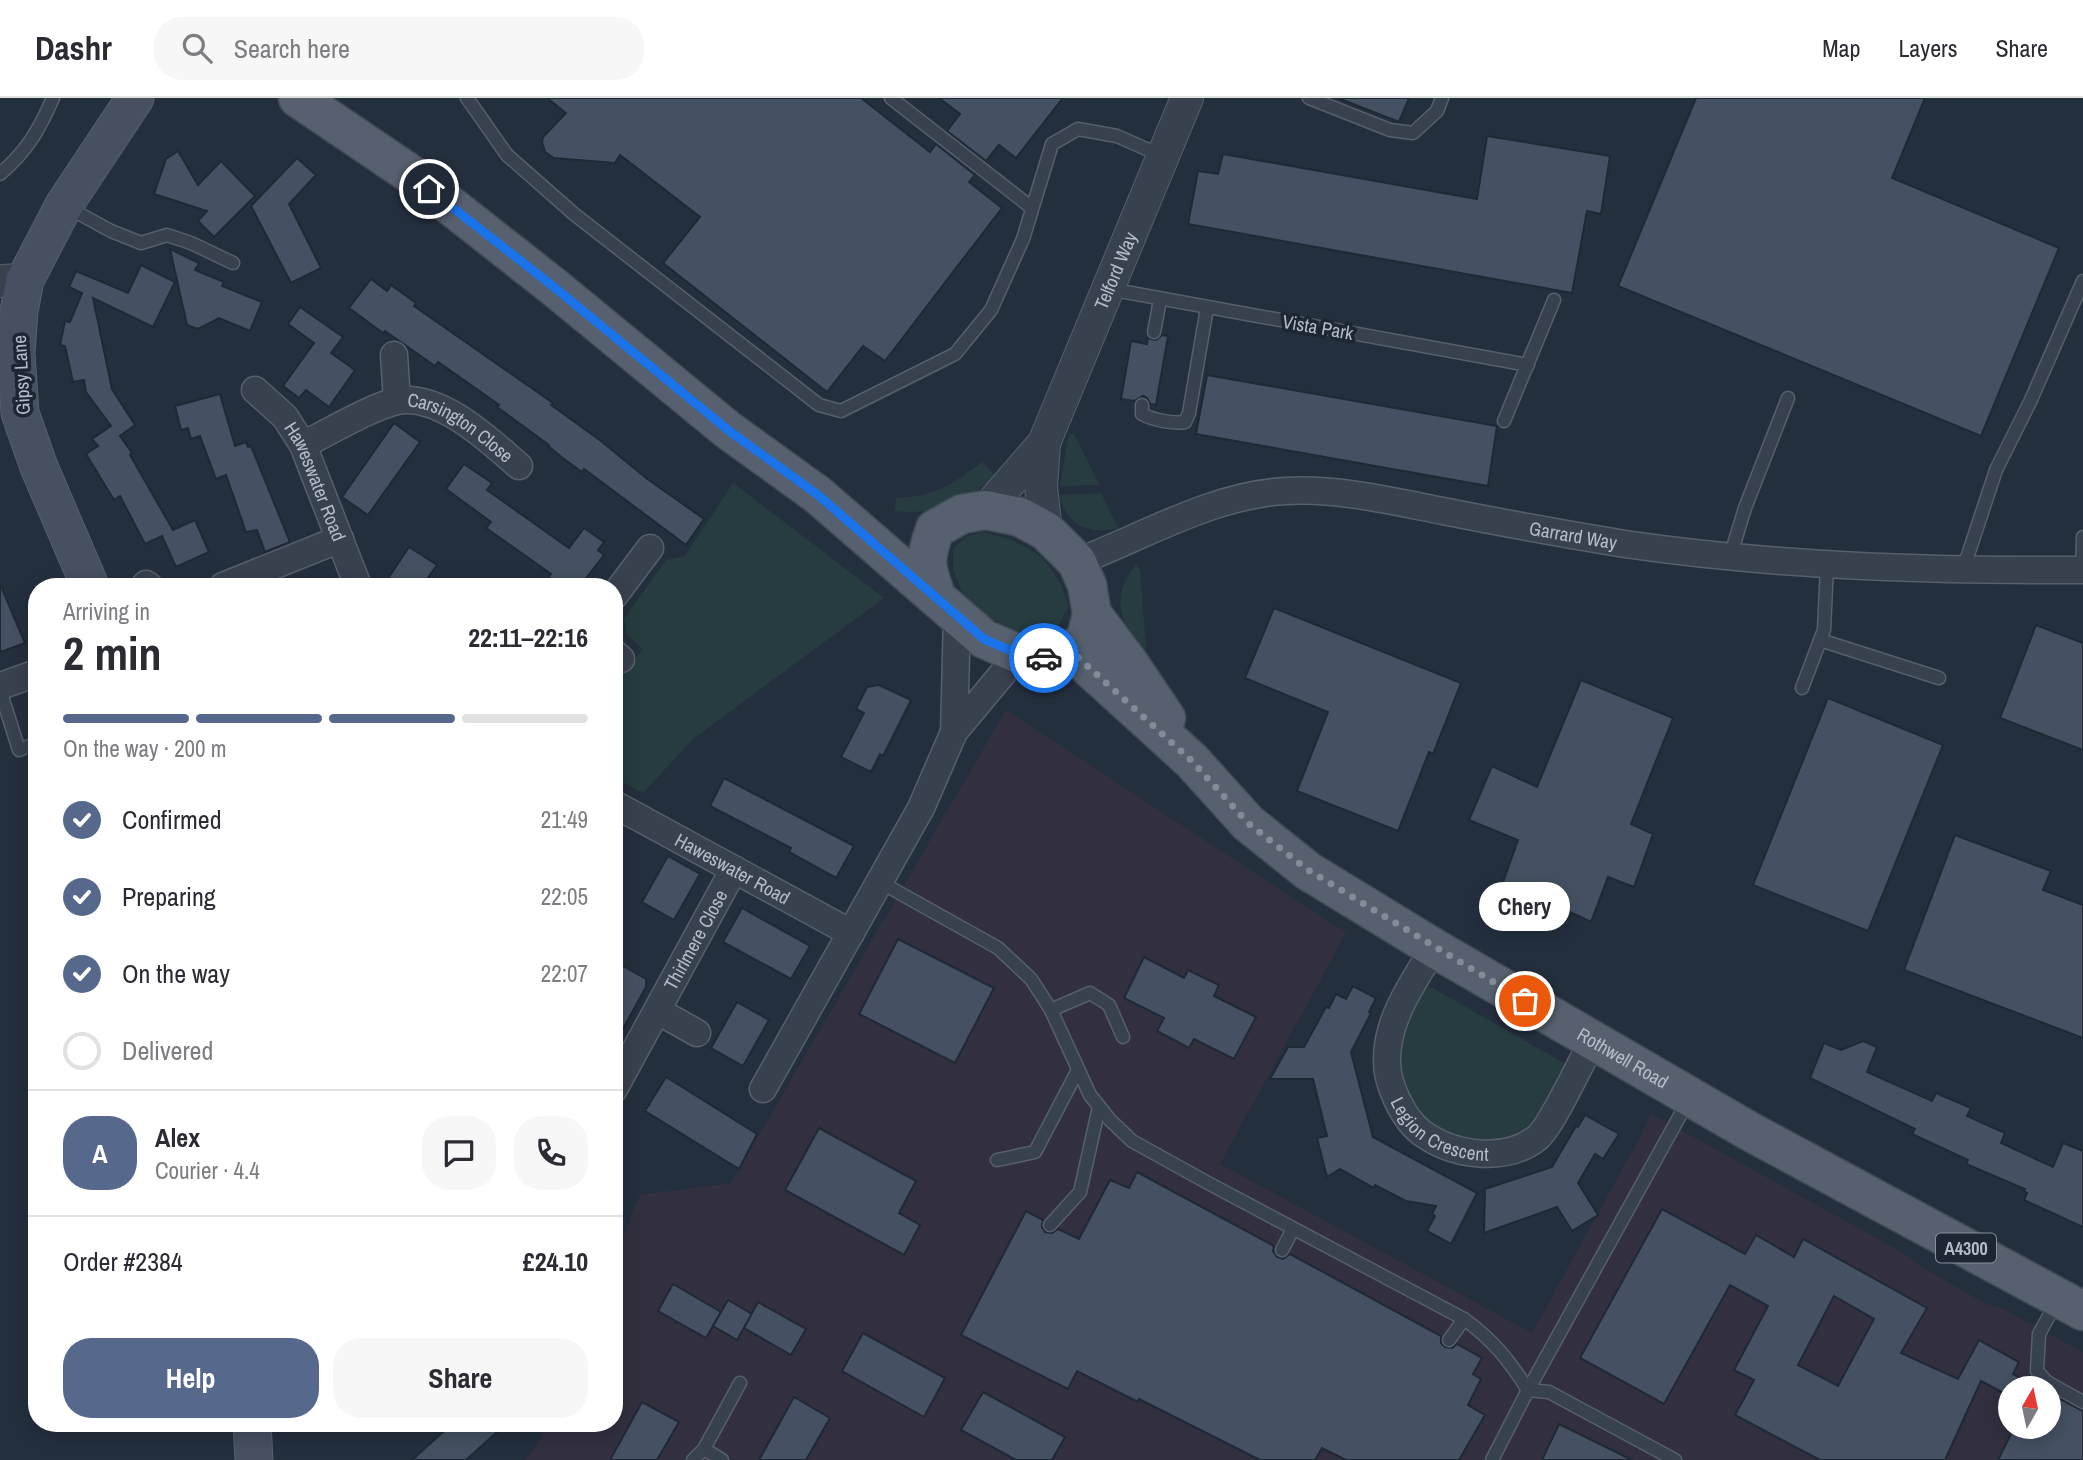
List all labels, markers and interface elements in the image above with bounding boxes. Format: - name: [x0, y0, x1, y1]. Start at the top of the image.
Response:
- search box: [154, 17, 644, 80]
- text: Dashr: [35, 26, 112, 70]
- icon: search: [178, 29, 216, 67]
- text: Search here: [234, 31, 350, 66]
- text: Map: [1822, 32, 1860, 64]
- text: Layers: [1898, 32, 1957, 64]
- text: Share: [1995, 32, 2048, 64]
- pin: [399, 159, 459, 219]
- icon: home: [410, 170, 448, 208]
- street label: Telford Way: [1088, 228, 1143, 313]
- street label: Vista Park: [1280, 308, 1356, 346]
- street label: Gipsy Lane: [6, 335, 36, 415]
- street label: Carsington Close: [406, 387, 519, 468]
- street label: Haweswater Road: [278, 417, 352, 545]
- street label: Garrard Way: [1527, 515, 1619, 556]
- text: Arriving in: [63, 596, 150, 627]
- text: 22:11–22:16: [468, 620, 588, 655]
- text: 2 min: [63, 622, 162, 684]
- courier: [1009, 623, 1079, 693]
- icon: car: [1025, 639, 1063, 677]
- text: On the way · 200 m: [63, 733, 227, 764]
- icon: check: [63, 801, 101, 839]
- text: Confirmed: [122, 802, 222, 837]
- text: 21:49: [541, 804, 588, 835]
- street label: Haweswater Road: [670, 827, 795, 910]
- icon: check: [63, 878, 101, 916]
- text: Preparing: [122, 879, 216, 914]
- text: 22:05: [541, 881, 588, 912]
- callout: Chery: [1480, 882, 1570, 931]
- street label: Thirlmere Close: [657, 885, 733, 995]
- text: Chery: [1498, 891, 1551, 922]
- icon: check: [63, 955, 101, 993]
- text: On the way: [122, 956, 230, 991]
- text: 22:07: [541, 958, 588, 989]
- pin: [1495, 971, 1555, 1031]
- icon: bag: [1506, 982, 1544, 1020]
- street label: Rothwell Road: [1572, 1021, 1673, 1094]
- text: Delivered: [122, 1033, 213, 1068]
- street label: Legion Crescent: [1385, 1092, 1489, 1167]
- button: chat: [422, 1116, 496, 1190]
- button: phone: [514, 1116, 588, 1190]
- text: Alex: [155, 1120, 200, 1155]
- text: A: [92, 1136, 108, 1171]
- text: Courier · 4.4: [155, 1155, 260, 1186]
- road number: A4300: [1936, 1233, 1996, 1262]
- text: Order #2384: [63, 1244, 183, 1279]
- text: £24.10: [523, 1244, 588, 1279]
- button: Help: [63, 1338, 319, 1418]
- button: Share: [333, 1338, 588, 1418]
- north arrow: [1998, 1376, 2062, 1438]
- map controls: [1998, 1376, 2061, 1439]

